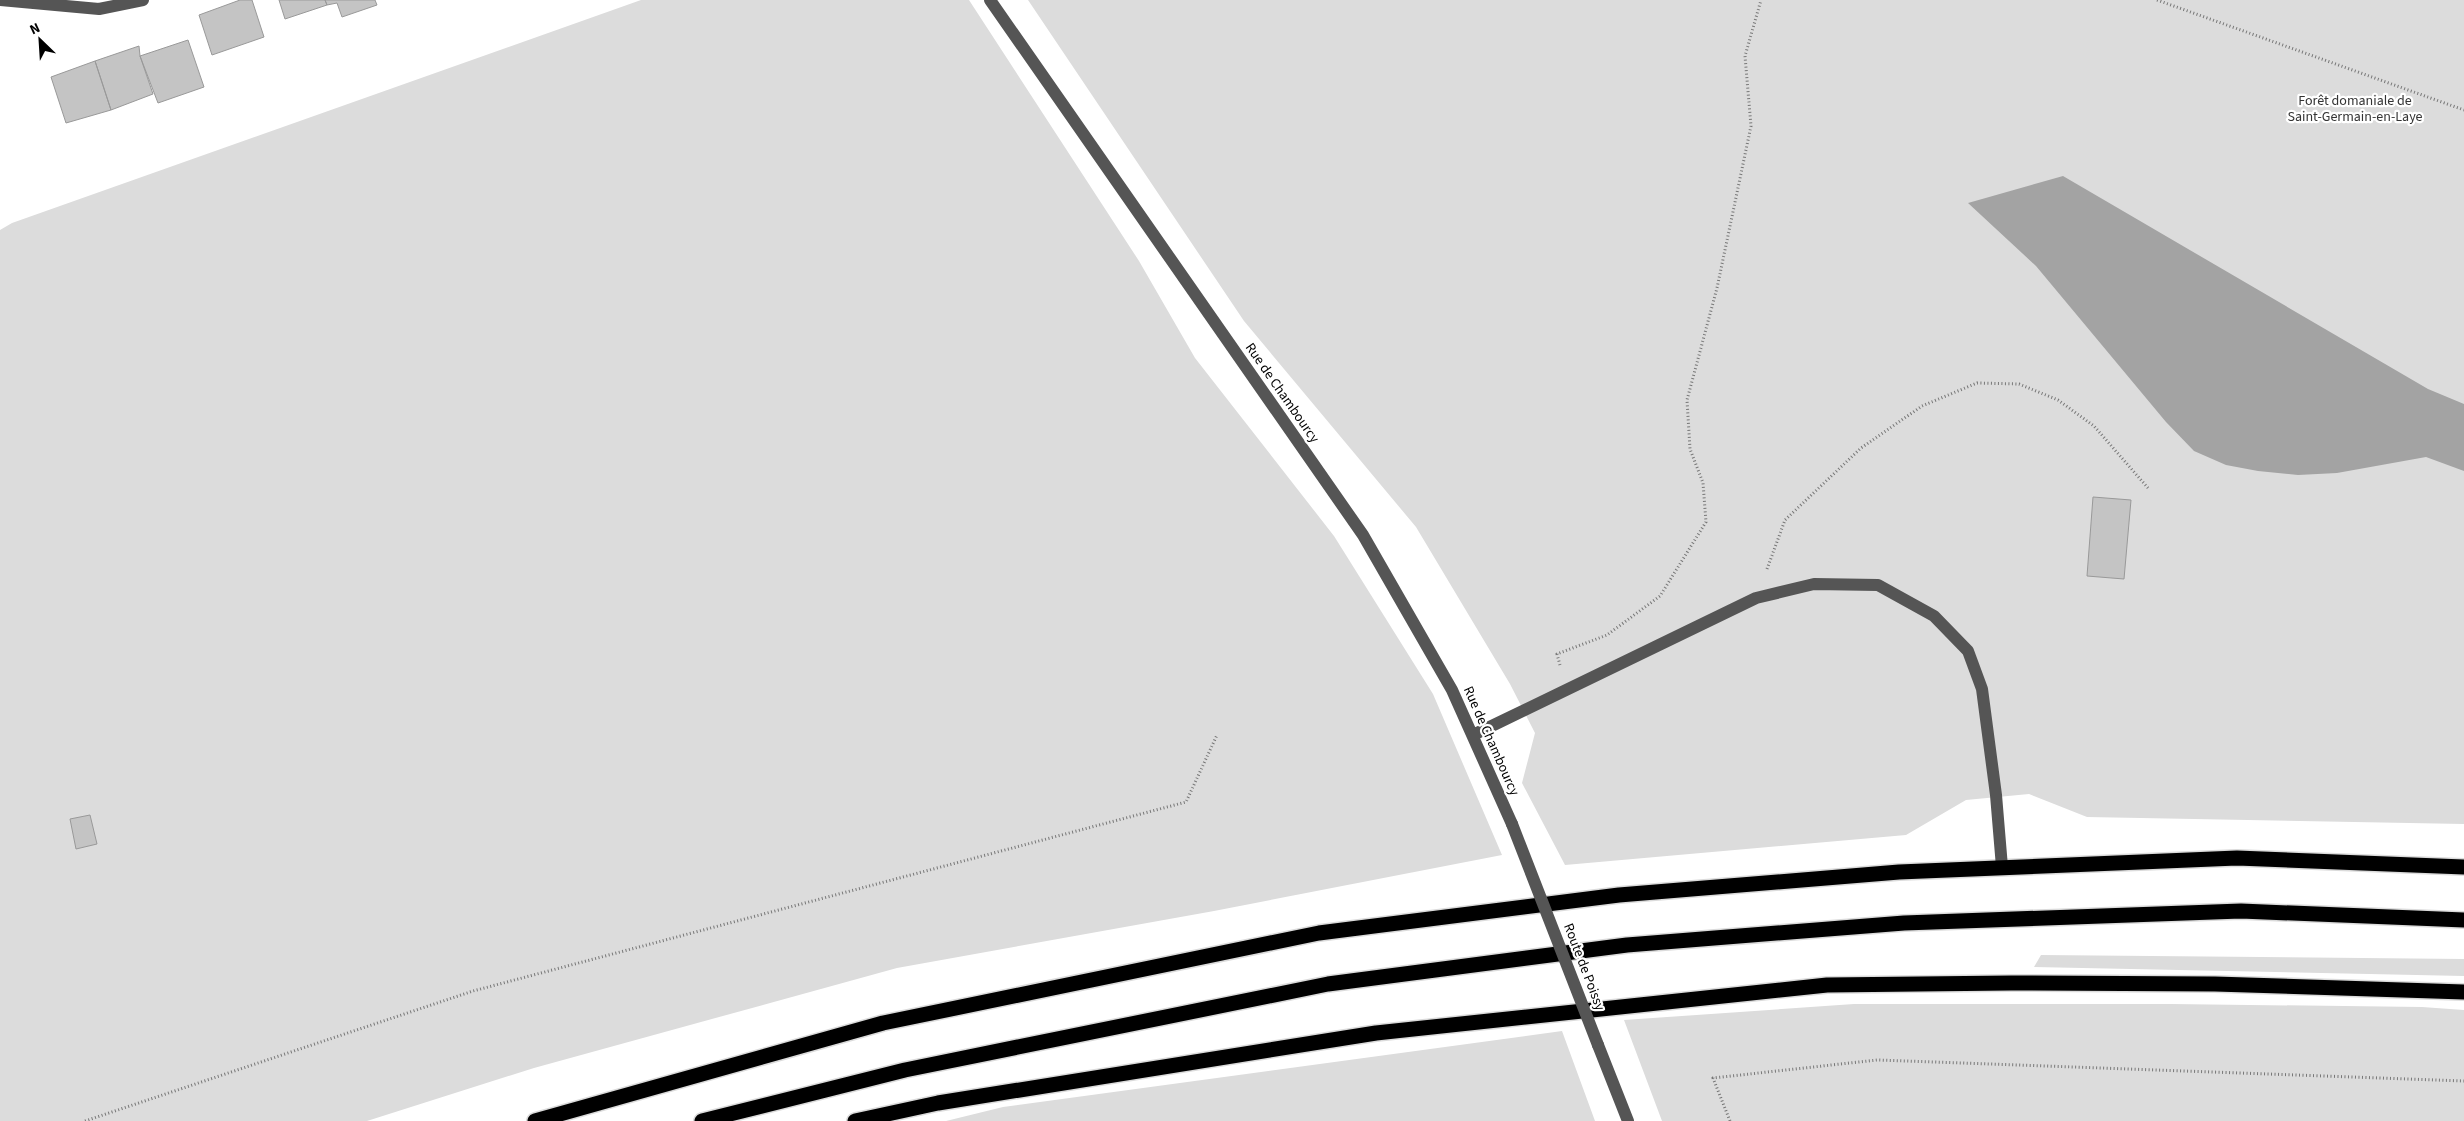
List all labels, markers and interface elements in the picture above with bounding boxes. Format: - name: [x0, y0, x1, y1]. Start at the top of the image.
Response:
- north arrow: [15, 15, 65, 65]
- text: N: [26, 18, 43, 40]
- park label: Forêt domaniale de Saint-Germain-en-Laye: [2287, 91, 2423, 127]
- street label: Rue de Chambourcy: [1240, 339, 1324, 447]
- street label: Rue de Chambourcy: [1458, 683, 1524, 799]
- street label: Route de Poissy: [1558, 921, 1610, 1014]

